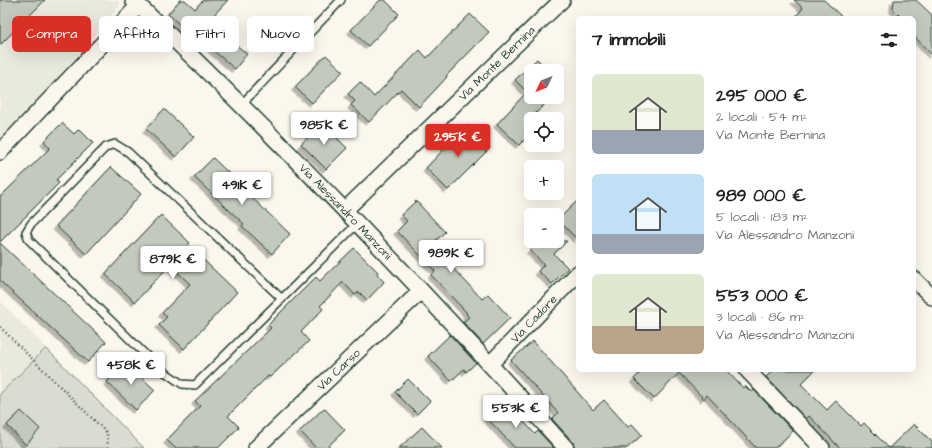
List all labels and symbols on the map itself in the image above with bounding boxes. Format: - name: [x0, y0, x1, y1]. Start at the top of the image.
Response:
- street label: Via Monte Bernina: [455, 22, 539, 105]
- north arrow: [524, 64, 564, 104]
- pin: 985K €: [291, 112, 357, 146]
- pin: 295K €: [425, 124, 491, 158]
- street label: Via Alessandro Manzoni: [295, 160, 396, 264]
- pin: 491K €: [209, 172, 275, 206]
- pin: 989K €: [418, 240, 484, 274]
- pin: 879K €: [140, 246, 206, 280]
- street label: Via Cadore: [507, 291, 562, 347]
- street label: Via Carso: [313, 345, 365, 395]
- pin: 458K €: [98, 352, 164, 386]
- pin: 553K €: [483, 395, 549, 429]

